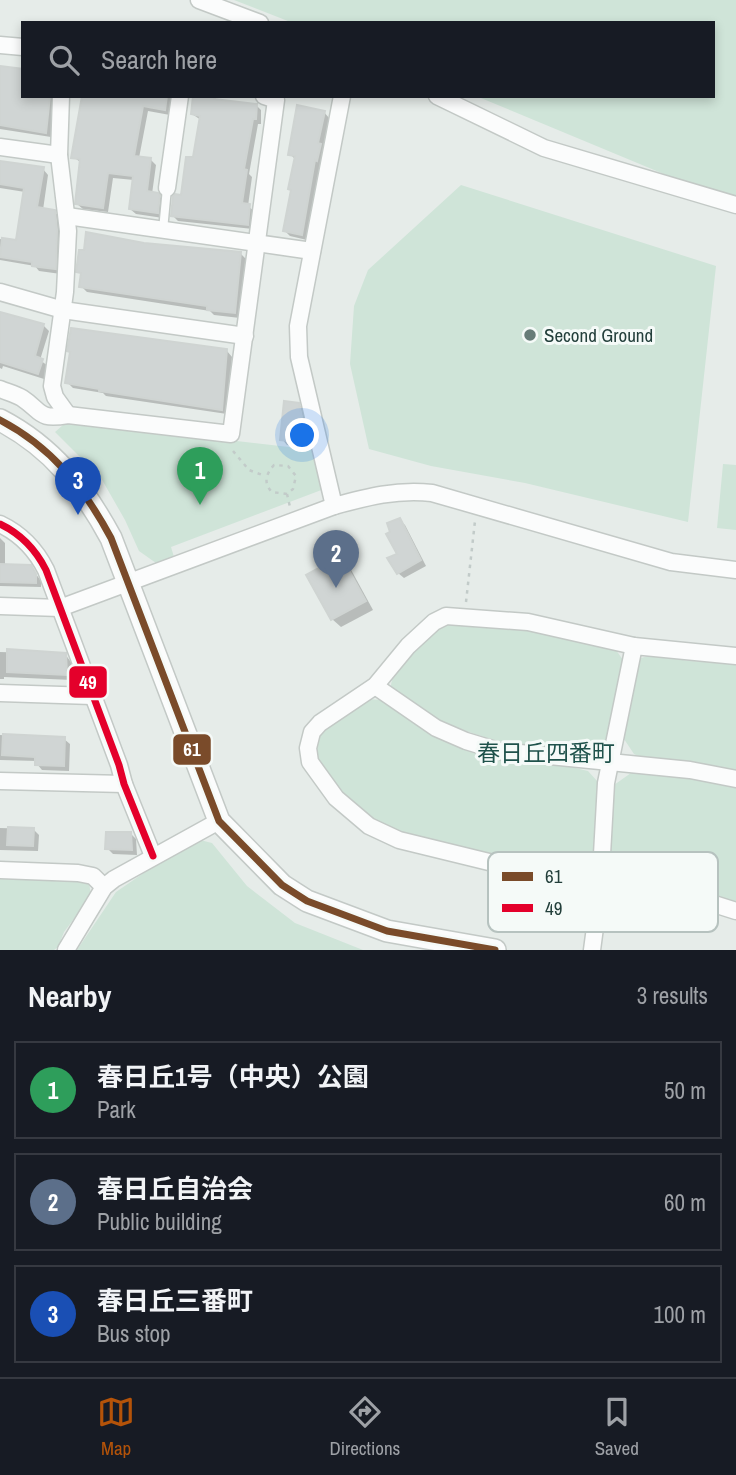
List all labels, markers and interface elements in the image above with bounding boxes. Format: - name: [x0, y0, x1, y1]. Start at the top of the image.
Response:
- search box: [21, 21, 715, 98]
- icon: search: [45, 41, 83, 79]
- text: Search here: [101, 42, 217, 77]
- place label: Second Ground: [544, 322, 653, 348]
- marker: Second Ground: [522, 327, 538, 343]
- your location: [285, 418, 319, 452]
- pin: 1: [177, 447, 223, 505]
- pin: 3: [55, 457, 101, 515]
- pin: 2: [313, 530, 359, 588]
- line badge: 49: [68, 665, 108, 699]
- text: 49: [79, 669, 97, 695]
- line badge: 61: [172, 733, 212, 766]
- text: 61: [183, 736, 201, 762]
- district label: 春日丘四番町: [477, 737, 615, 768]
- legend: [488, 852, 718, 932]
- text: 61: [545, 863, 563, 889]
- text: 49: [545, 895, 562, 921]
- text: Nearby: [28, 976, 111, 1016]
- text: 3 results: [637, 980, 708, 1011]
- text: 春日丘1号（中央）公園: [97, 1059, 369, 1094]
- text: 1: [48, 1075, 58, 1106]
- text: 50 m: [664, 1075, 706, 1106]
- text: Park: [97, 1094, 136, 1125]
- text: 春日丘自治会: [97, 1171, 253, 1206]
- text: 2: [48, 1187, 58, 1218]
- text: 60 m: [664, 1187, 706, 1218]
- text: Public building: [97, 1206, 222, 1237]
- text: 春日丘三番町: [97, 1283, 253, 1318]
- text: 3: [48, 1299, 58, 1330]
- text: 100 m: [654, 1299, 706, 1330]
- text: Bus stop: [97, 1318, 170, 1349]
- tab: Map: [97, 1393, 135, 1461]
- tab: Directions: [329, 1393, 400, 1461]
- tab: Saved: [595, 1393, 639, 1461]

